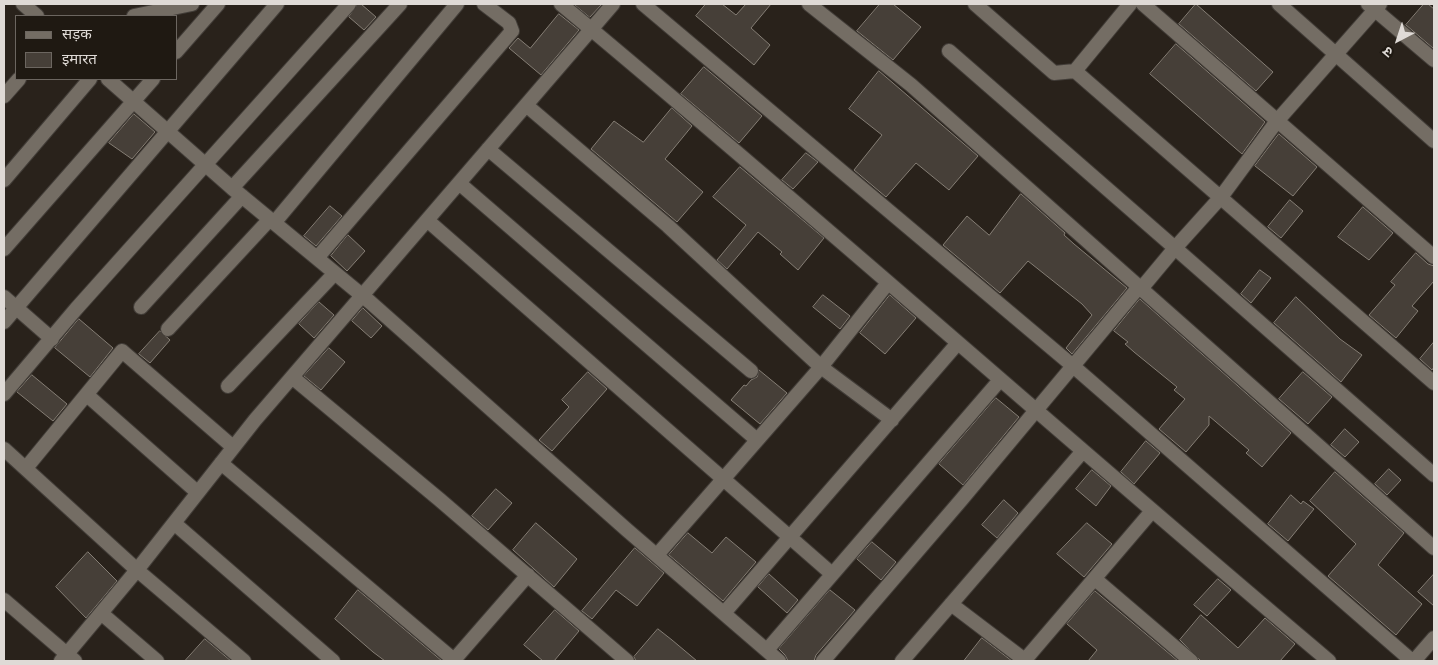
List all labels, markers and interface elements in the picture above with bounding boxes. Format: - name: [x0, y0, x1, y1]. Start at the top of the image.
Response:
- legend: [15, 15, 178, 80]
- north arrow: [1373, 15, 1423, 65]
- text: सड़क: [62, 25, 92, 43]
- text: उ: [1379, 43, 1397, 61]
- text: इमारत: [62, 50, 97, 68]

